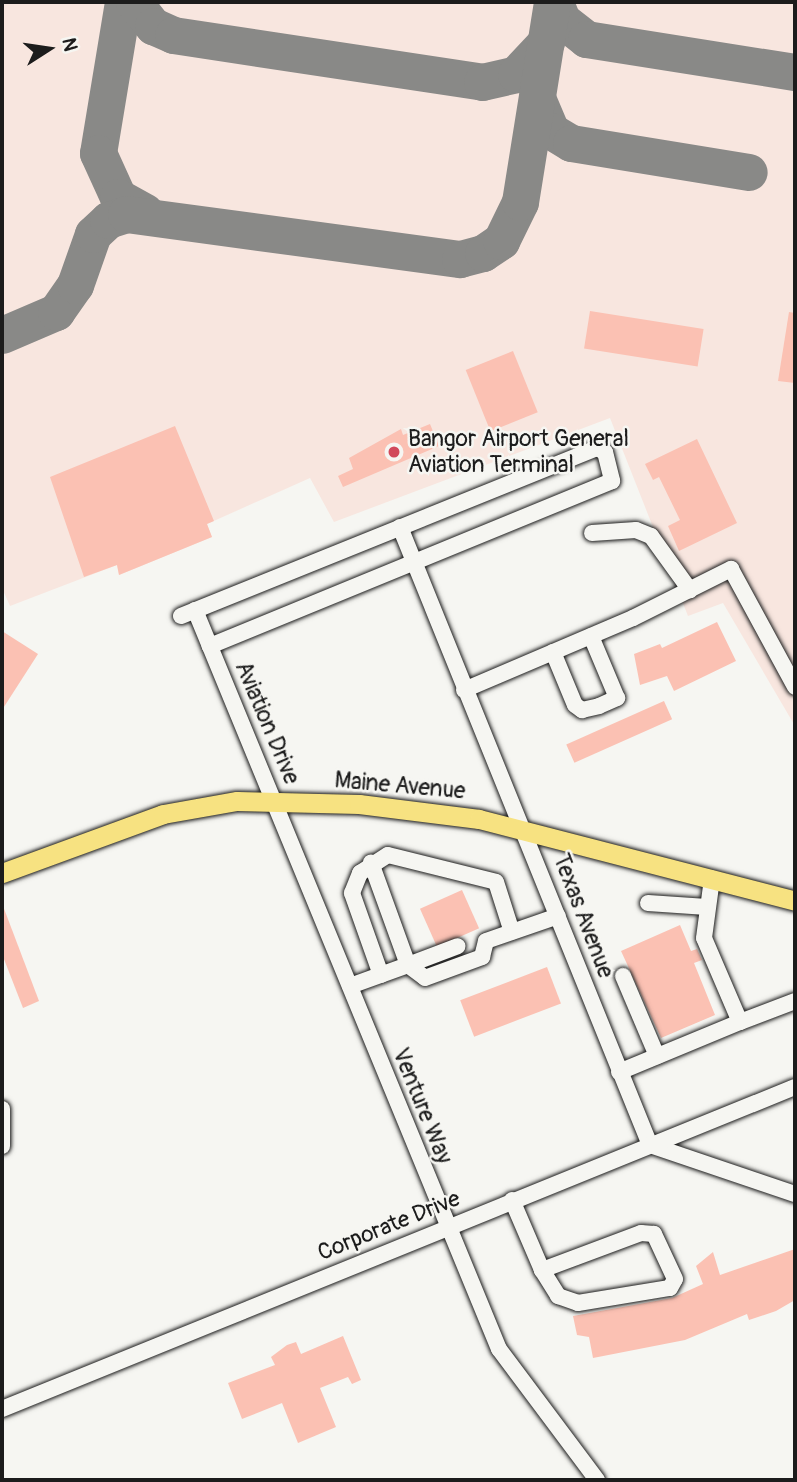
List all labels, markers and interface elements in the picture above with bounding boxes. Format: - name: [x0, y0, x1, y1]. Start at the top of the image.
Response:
- north arrow: [14, 14, 84, 84]
- text: N: [56, 36, 83, 53]
- place label: Bangor Airport General Aviation Terminal: [408, 425, 629, 479]
- marker: Bangor Airport General Aviation Terminal: [386, 444, 402, 460]
- street label: Aviation Drive: [229, 658, 305, 788]
- street label: Maine Avenue: [333, 767, 467, 805]
- street label: Texas Avenue: [547, 850, 619, 982]
- street label: Venture Way: [386, 1044, 458, 1168]
- street label: Corporate Drive: [314, 1185, 464, 1267]

